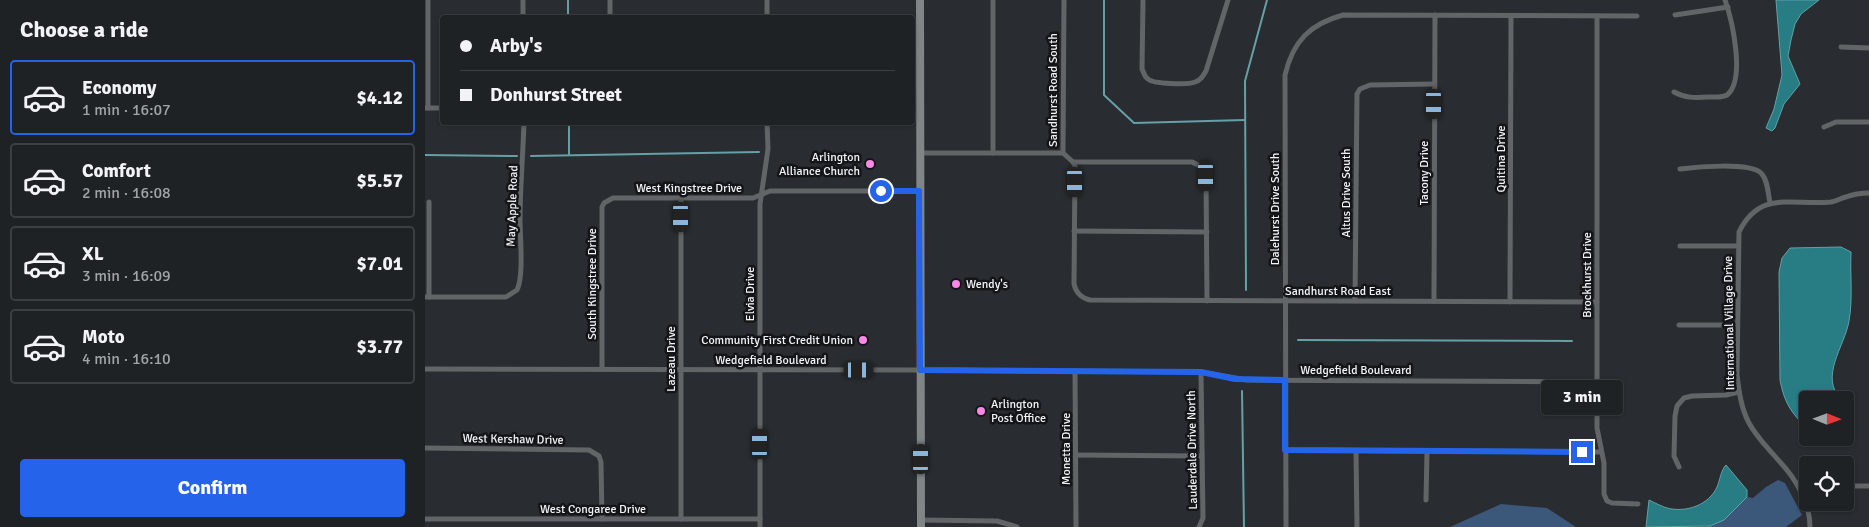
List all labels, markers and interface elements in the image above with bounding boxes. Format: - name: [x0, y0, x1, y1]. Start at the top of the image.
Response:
- text: Choose a ride: [20, 16, 148, 43]
- street label: Sandhurst Road South: [1046, 33, 1061, 147]
- text: Arby's: [490, 34, 542, 58]
- icon: car: [22, 75, 67, 120]
- text: Economy: [82, 76, 156, 100]
- text: Donhurst Street: [490, 83, 622, 107]
- text: $4.12: [357, 86, 403, 110]
- car: [1426, 89, 1441, 119]
- text: 1 min · 16:07: [82, 100, 171, 120]
- street label: Quitina Drive: [1494, 125, 1509, 193]
- street label: Tacony Drive: [1417, 141, 1432, 205]
- street label: Altus Drive South: [1339, 149, 1354, 237]
- place label: Arlington Alliance Church: [779, 150, 860, 179]
- street label: Dalehurst Drive South: [1268, 153, 1283, 265]
- icon: car: [22, 158, 67, 203]
- marker: Arlington Alliance Church: [864, 158, 876, 170]
- text: Comfort: [82, 159, 151, 183]
- car: [1198, 161, 1213, 191]
- street label: May Apple Road: [504, 165, 521, 247]
- car: [1067, 167, 1082, 197]
- text: $5.57: [357, 169, 403, 193]
- route start: [870, 180, 892, 202]
- street label: West Kingstree Drive: [636, 181, 742, 196]
- text: 2 min · 16:08: [82, 183, 171, 203]
- car: [673, 202, 688, 232]
- street label: South Kingstree Drive: [585, 228, 600, 340]
- street label: Brockhurst Drive: [1580, 232, 1595, 318]
- icon: car: [22, 241, 67, 286]
- text: XL: [82, 242, 104, 266]
- text: $7.01: [357, 252, 403, 276]
- street label: International Village Drive: [1721, 256, 1738, 390]
- text: 3 min · 16:09: [82, 266, 171, 286]
- street label: Elvia Drive: [743, 267, 758, 321]
- place label: Wendy's: [966, 277, 1008, 292]
- marker: Wendy's: [950, 278, 962, 290]
- street label: Sandhurst Road East: [1285, 284, 1391, 299]
- icon: car: [22, 324, 67, 369]
- text: Moto: [82, 325, 125, 349]
- street label: Lazeau Drive: [664, 326, 679, 392]
- place label: Community First Credit Union: [701, 333, 853, 348]
- marker: Community First Credit Union: [857, 334, 869, 346]
- text: $3.77: [357, 335, 403, 359]
- text: 4 min · 16:10: [82, 349, 171, 369]
- street label: Wedgefield Boulevard: [715, 353, 827, 368]
- car: [844, 363, 874, 378]
- street label: Wedgefield Boulevard: [1300, 363, 1412, 378]
- callout: 3 min: [1541, 380, 1623, 414]
- text: 3 min: [1563, 387, 1601, 407]
- street label: Lauderdale Drive North: [1184, 390, 1201, 510]
- north arrow: [1799, 391, 1854, 446]
- map controls: [1799, 391, 1854, 511]
- place label: Arlington Post Office: [991, 397, 1046, 426]
- marker: Arlington Post Office: [975, 405, 987, 417]
- street label: Monetta Drive: [1059, 413, 1074, 485]
- car: [752, 429, 767, 459]
- street label: West Kershaw Drive: [462, 431, 564, 448]
- route end: [1571, 441, 1593, 463]
- car: [913, 444, 928, 474]
- button: locate: [1799, 456, 1854, 511]
- button: Confirm: [20, 459, 405, 517]
- street label: West Congaree Drive: [540, 502, 646, 517]

